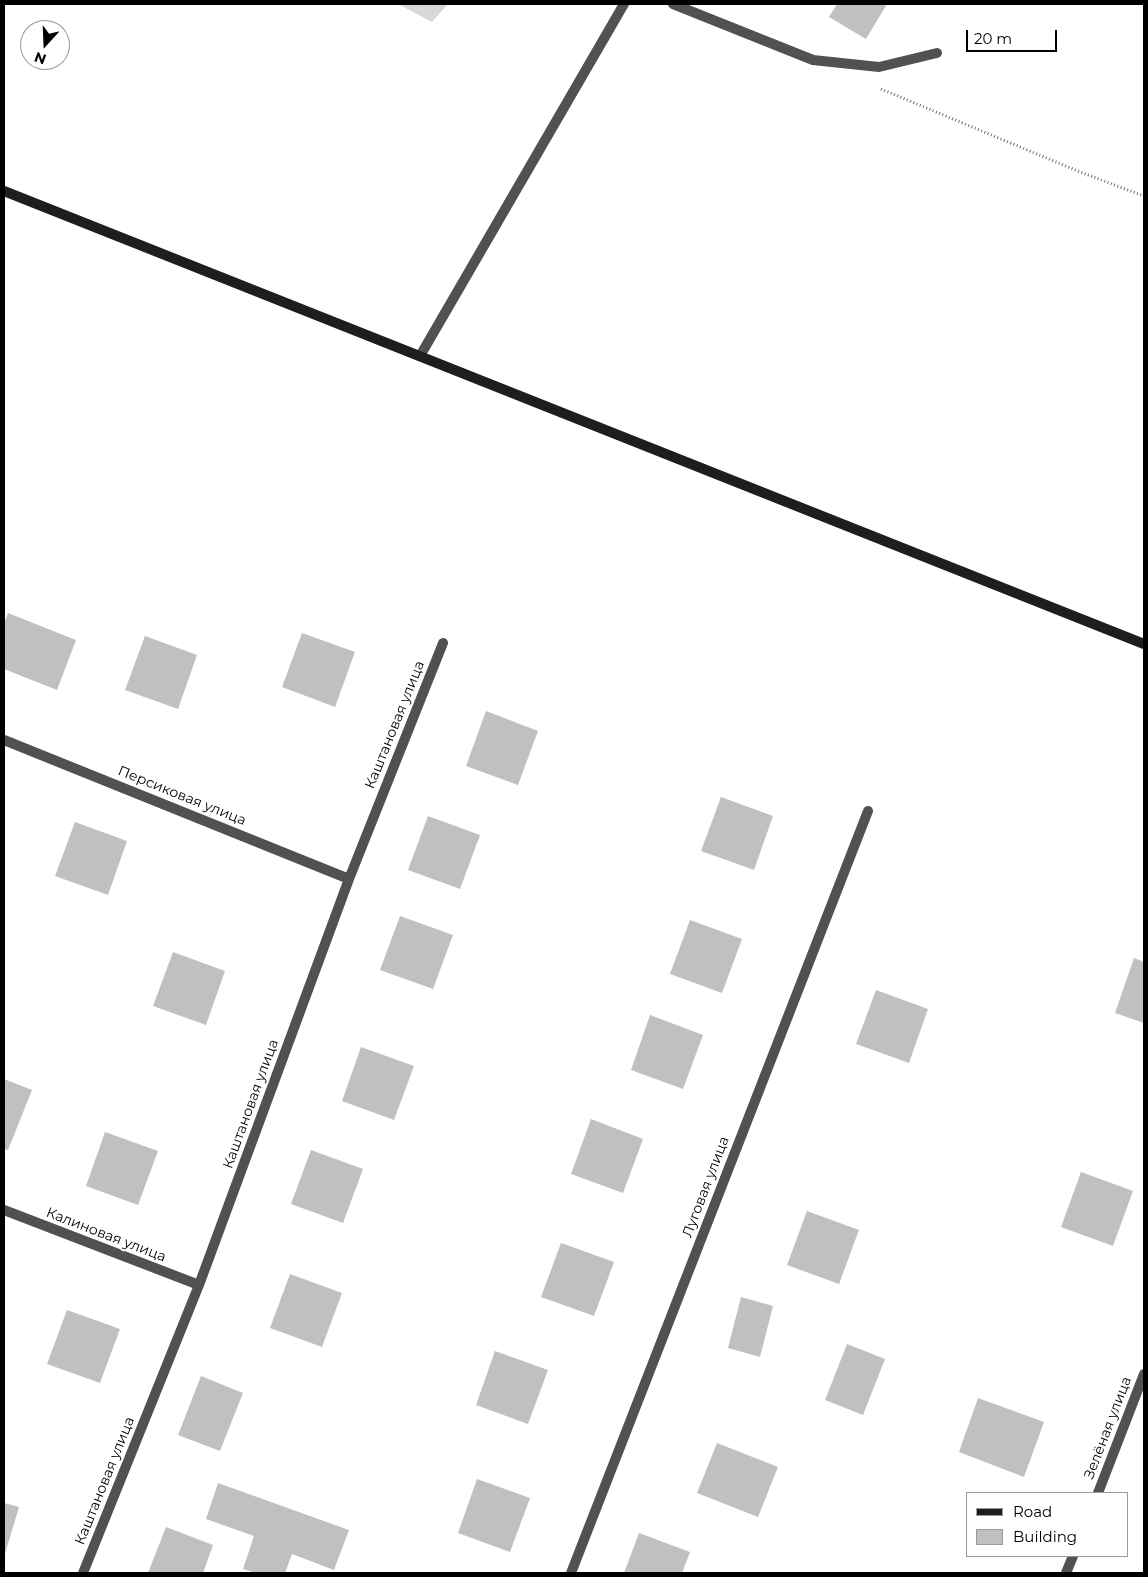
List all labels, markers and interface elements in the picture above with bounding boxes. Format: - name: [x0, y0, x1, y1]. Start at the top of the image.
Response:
- north arrow: [20, 20, 70, 70]
- scale bar: [968, 20, 1059, 52]
- text: 20 m: [974, 29, 1012, 48]
- text: N: [32, 48, 49, 69]
- street label: Каштановая улица: [362, 659, 428, 791]
- street label: Персиковая улица: [116, 763, 248, 829]
- street label: Каштановая улица: [220, 1037, 282, 1171]
- street label: Луговая улица: [679, 1134, 733, 1240]
- street label: Калиновая улица: [44, 1204, 168, 1266]
- street label: Зелёная улица: [1081, 1375, 1135, 1481]
- street label: Каштановая улица: [72, 1415, 138, 1547]
- legend: [966, 1492, 1128, 1557]
- text: Road: [1013, 1502, 1052, 1521]
- text: Building: [1013, 1527, 1077, 1546]

